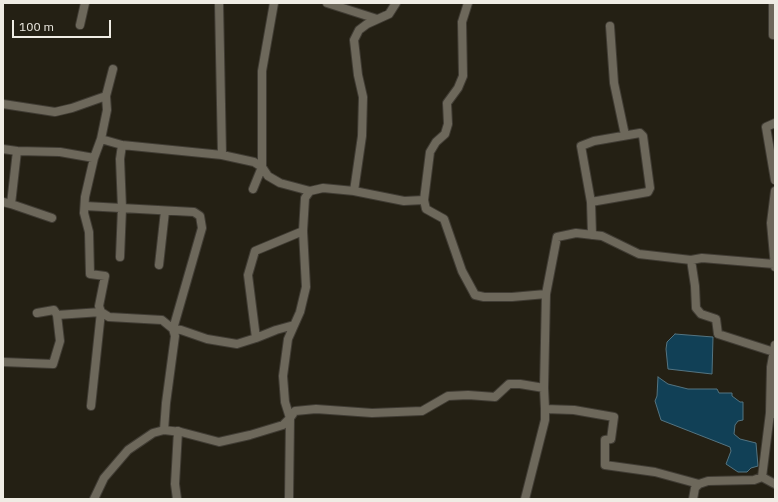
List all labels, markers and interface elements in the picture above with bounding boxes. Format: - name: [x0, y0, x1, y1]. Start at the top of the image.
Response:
- scale bar: [14, 12, 113, 38]
- text: 100 m: [19, 19, 54, 34]

